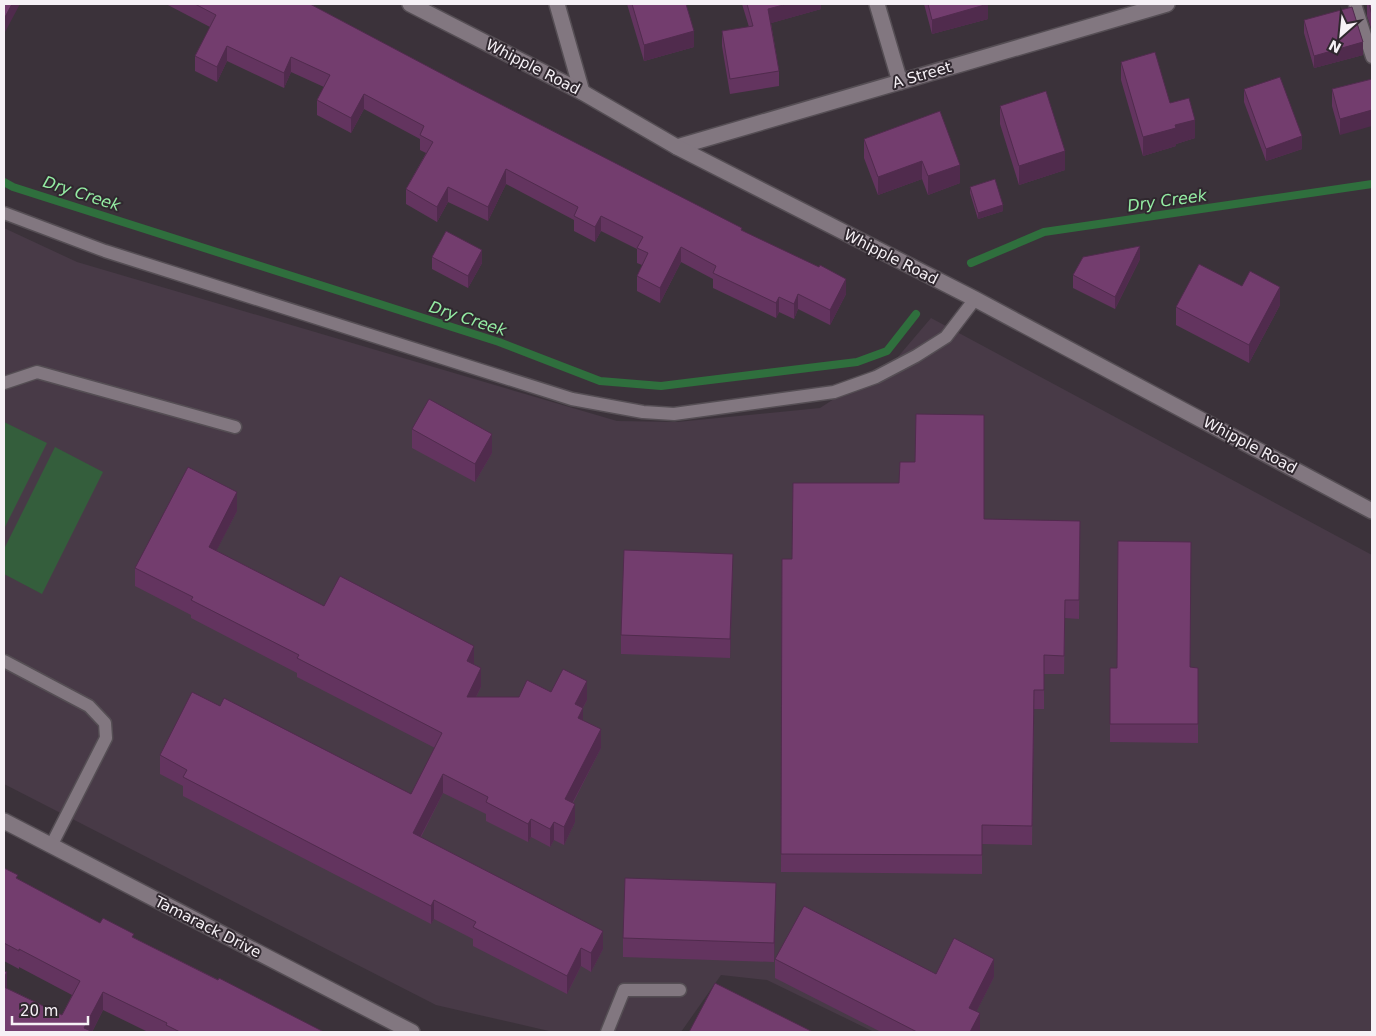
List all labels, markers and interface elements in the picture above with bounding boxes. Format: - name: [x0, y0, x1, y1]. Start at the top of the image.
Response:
- north arrow: [1316, 10, 1366, 60]
- street label: Whipple Road: [483, 36, 583, 98]
- text: N: [1326, 37, 1344, 56]
- street label: A Street: [890, 58, 954, 92]
- water label: Dry Creek: [41, 172, 124, 215]
- water label: Dry Creek: [1126, 185, 1209, 215]
- street label: Whipple Road: [841, 226, 941, 288]
- water label: Dry Creek: [427, 297, 510, 340]
- street label: Whipple Road: [1200, 413, 1300, 477]
- street label: Tamarack Drive: [151, 892, 264, 962]
- scale bar: [12, 994, 89, 1026]
- text: 20 m: [20, 1002, 58, 1020]

